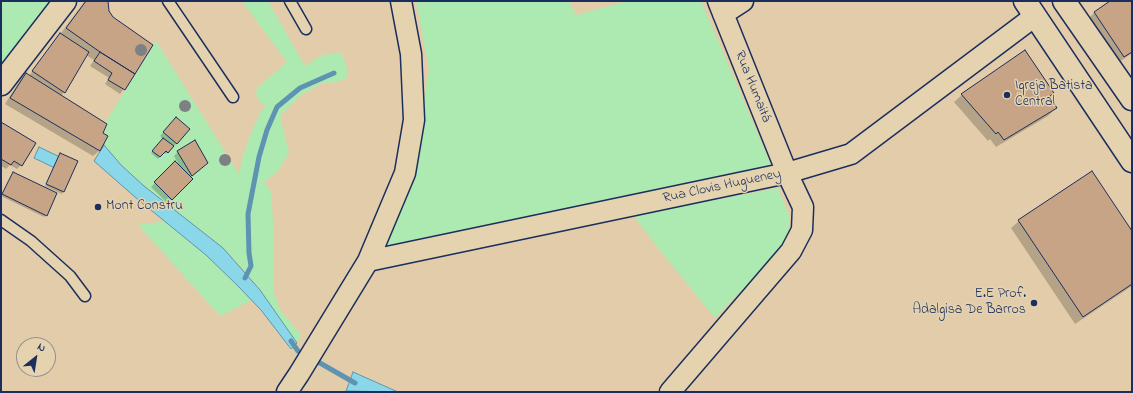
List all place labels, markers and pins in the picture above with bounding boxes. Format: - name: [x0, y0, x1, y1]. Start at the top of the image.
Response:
- place label: Igreja Batista Central: [1015, 79, 1093, 112]
- marker: Igreja Batista Central: [1002, 90, 1012, 100]
- place label: Mont Constru: [106, 199, 183, 215]
- marker: Mont Constru: [93, 202, 103, 212]
- place label: E.E Prof. Adalgisa De Barros: [912, 287, 1026, 320]
- marker: E.E Prof. Adalgisa De Barros: [1029, 298, 1039, 308]

